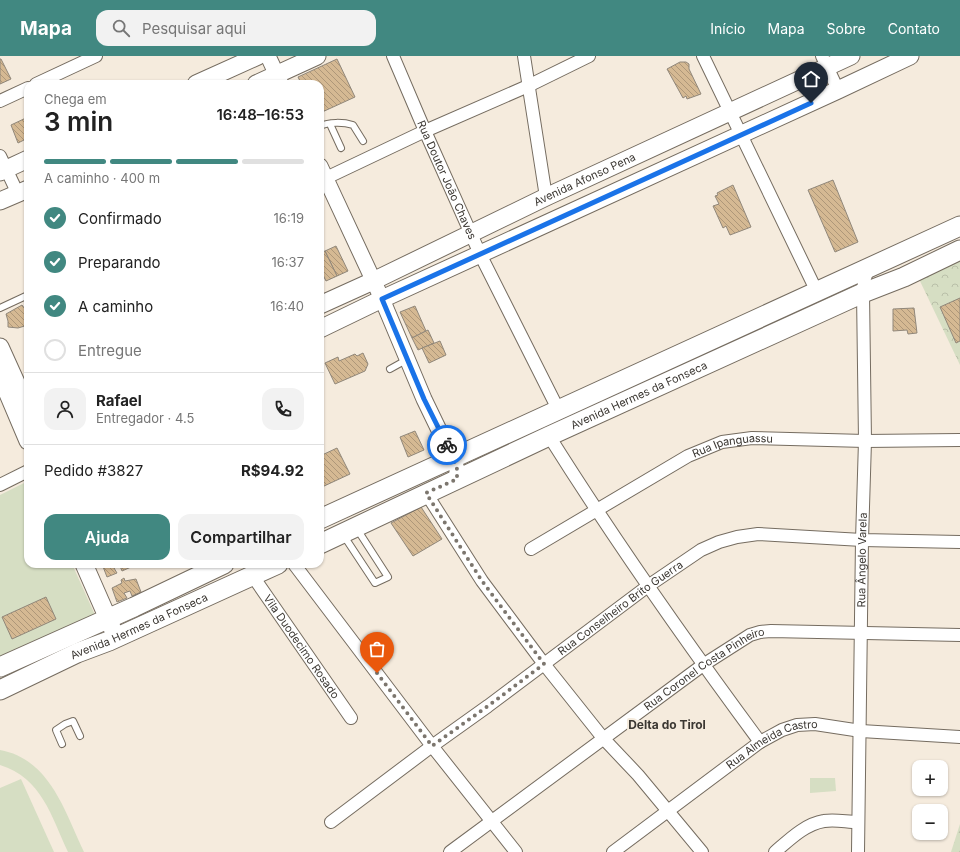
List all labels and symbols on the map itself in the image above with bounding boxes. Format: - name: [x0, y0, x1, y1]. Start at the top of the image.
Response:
- pin: [794, 62, 828, 103]
- street label: Rua Doutor João Chaves: [414, 118, 480, 242]
- street label: Avenida Afonso Pena: [531, 150, 638, 209]
- street label: Avenida Hermes da Fonseca: [569, 358, 709, 432]
- courier: [427, 425, 467, 465]
- street label: Rua Ipanguassu: [690, 431, 773, 461]
- street label: Rua Ângelo Varela: [854, 512, 870, 608]
- street label: Rua Conselheiro Brito Guerra: [555, 557, 685, 658]
- street label: Avenida Hermes da Fonseca: [68, 590, 210, 662]
- street label: Vila Duodecimo Rosado: [261, 592, 343, 702]
- street label: Rua Coronel Costa Pinheiro: [641, 625, 766, 713]
- pin: [360, 632, 394, 673]
- district label: Delta do Tirol: [628, 717, 706, 732]
- street label: Rua Almeida Castro: [723, 717, 818, 772]

